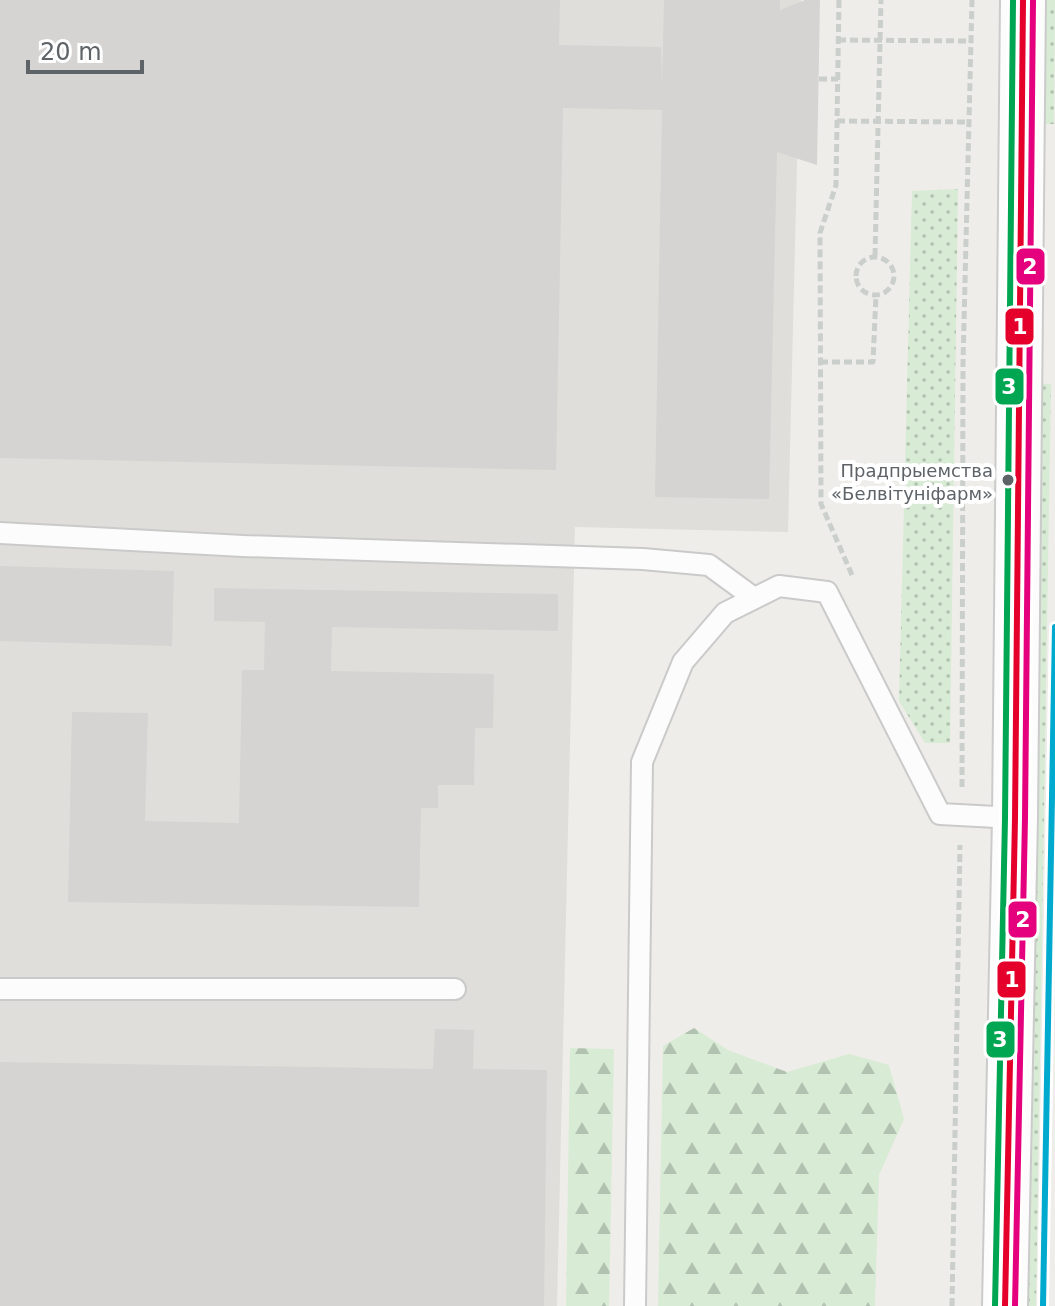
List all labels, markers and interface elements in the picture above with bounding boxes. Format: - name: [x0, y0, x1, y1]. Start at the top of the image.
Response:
- scale bar: [28, 24, 142, 74]
- text: 20 m: [40, 38, 102, 66]
- line badge: 2: [1015, 247, 1046, 286]
- text: 2: [1022, 254, 1038, 279]
- line badge: 1: [1004, 307, 1035, 346]
- text: 1: [1012, 314, 1028, 339]
- line badge: 3: [994, 367, 1025, 406]
- text: 3: [1001, 374, 1017, 399]
- place label: Прадпрыемства «Белвітуніфарм»: [831, 460, 993, 504]
- marker: Прадпрыемства «Белвітуніфарм»: [1000, 472, 1016, 488]
- line badge: 2: [1007, 900, 1038, 939]
- text: 2: [1015, 907, 1031, 932]
- line badge: 1: [996, 960, 1027, 999]
- text: 1: [1004, 967, 1020, 992]
- line badge: 3: [985, 1020, 1016, 1059]
- text: 3: [992, 1027, 1008, 1052]

